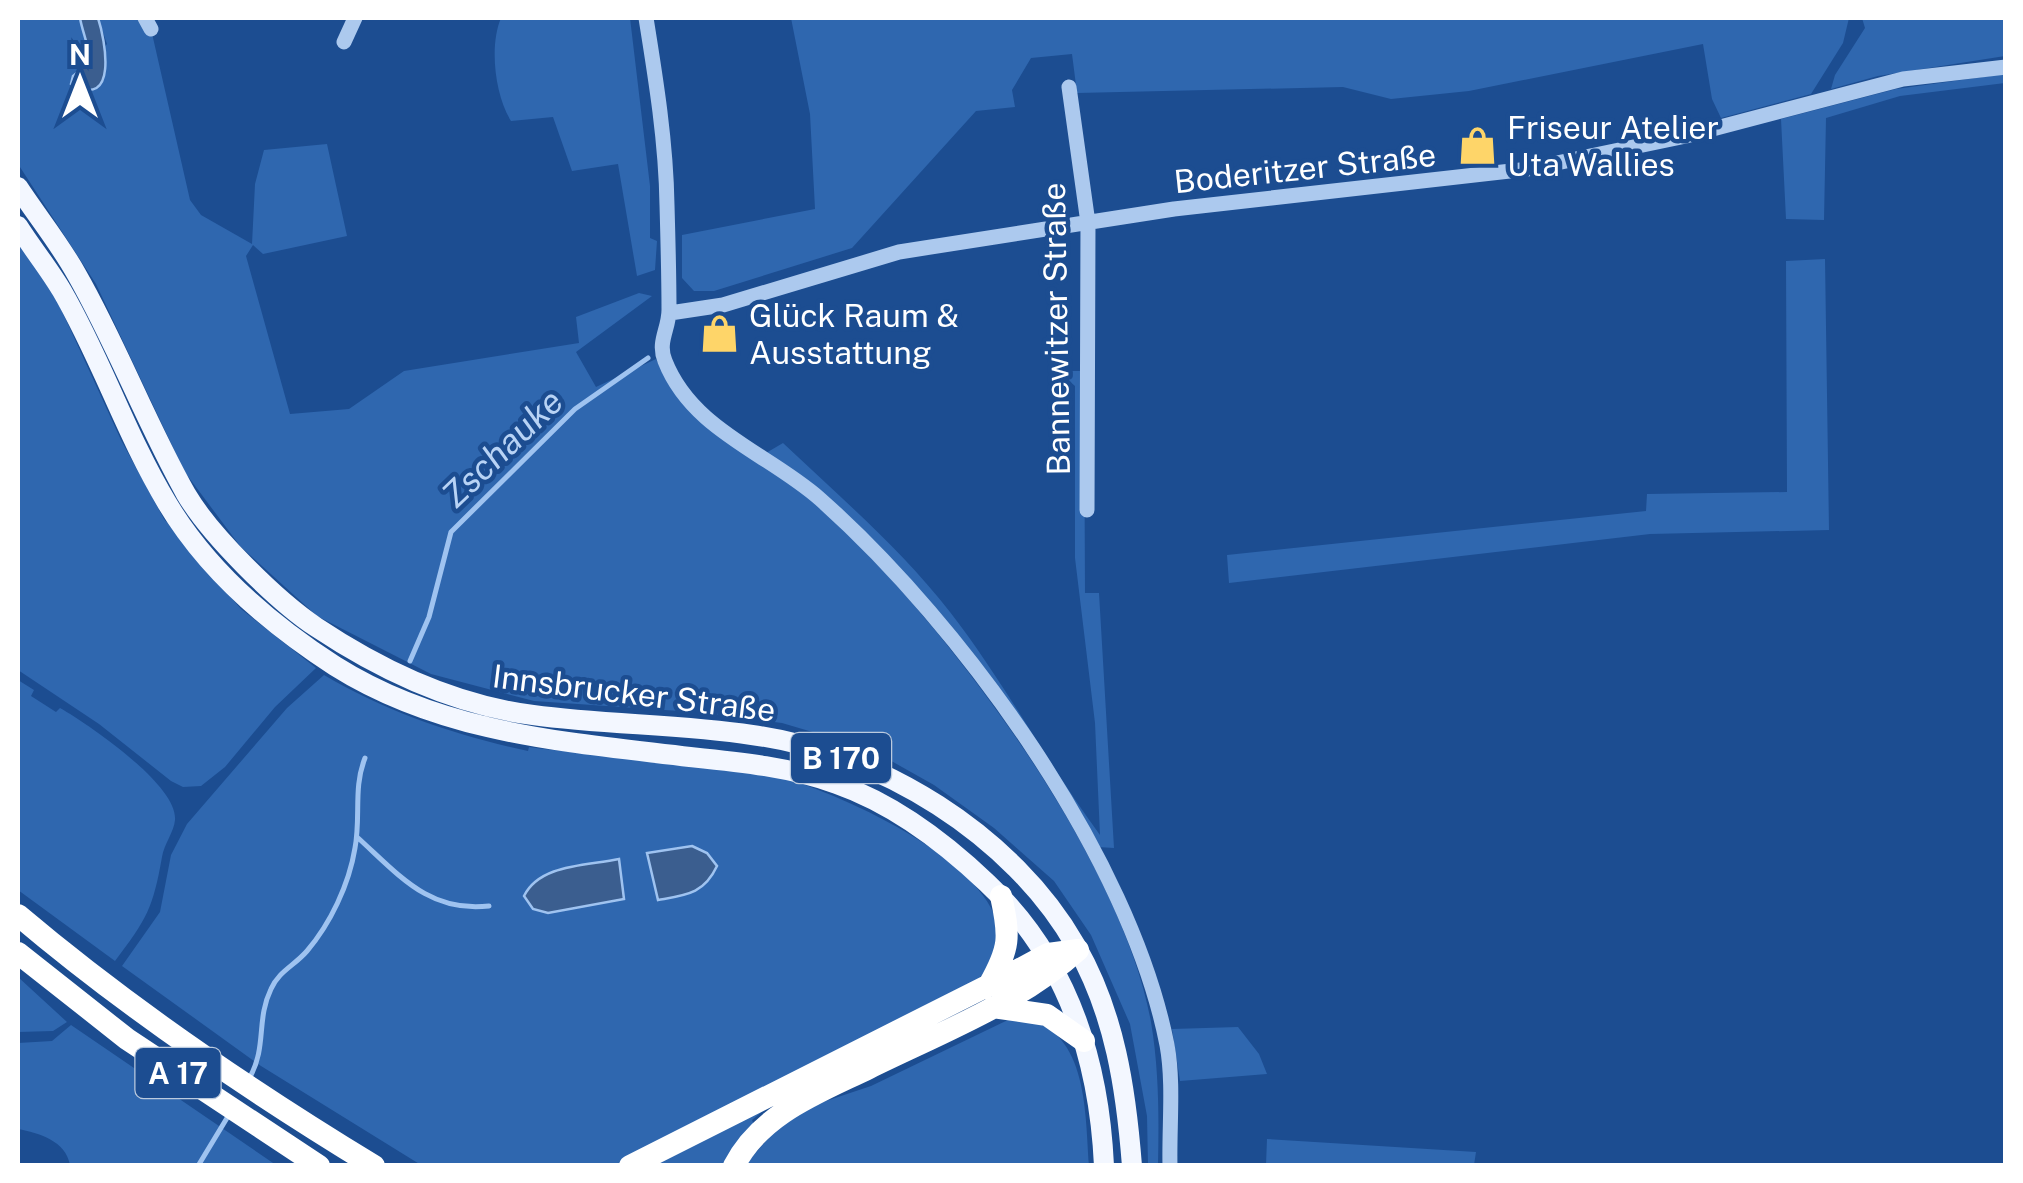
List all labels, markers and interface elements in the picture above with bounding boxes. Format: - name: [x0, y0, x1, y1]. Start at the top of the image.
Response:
- north arrow: [30, 30, 130, 130]
- text: N: [69, 38, 91, 71]
- place label: Friseur Atelier Uta Wallies: [1507, 109, 1719, 183]
- shop icon: Friseur Atelier Uta Wallies: [1456, 124, 1498, 166]
- street label: Boderitzer Straße: [1172, 136, 1438, 200]
- street label: Bannewitzer Straße: [1035, 182, 1077, 476]
- place label: Glück Raum & Ausstattung: [749, 297, 959, 371]
- shop icon: Glück Raum & Ausstattung: [698, 312, 740, 354]
- water label: Zschauke: [433, 380, 571, 516]
- street label: Innsbrucker Straße: [490, 657, 778, 729]
- road number: B 170: [791, 733, 891, 783]
- road number: A 17: [136, 1048, 220, 1098]

